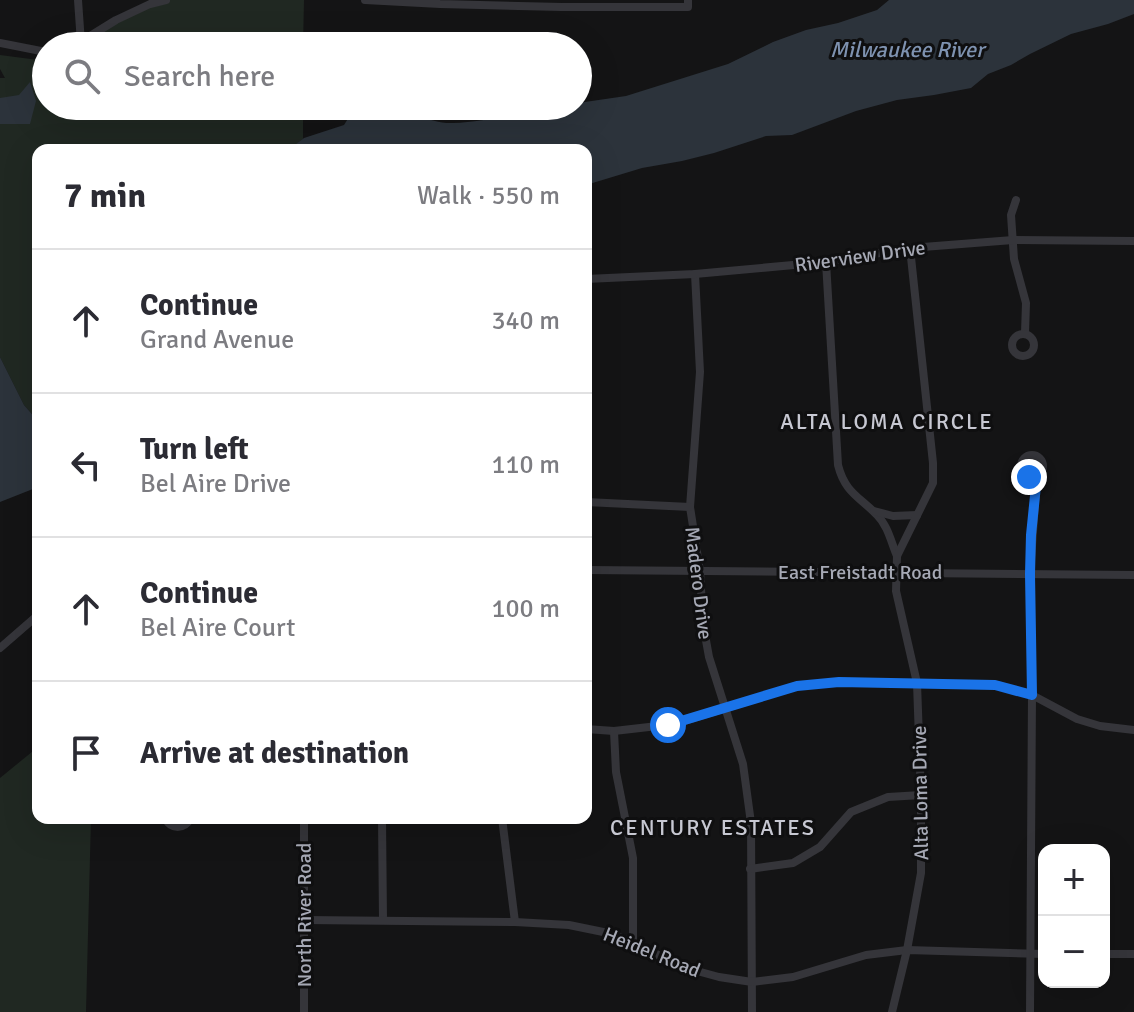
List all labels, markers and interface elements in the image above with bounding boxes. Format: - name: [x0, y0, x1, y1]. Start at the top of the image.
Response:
- search box: [32, 32, 592, 120]
- water label: Milwaukee River: [830, 36, 987, 63]
- icon: search: [60, 54, 104, 98]
- text: Search here: [124, 58, 275, 95]
- text: 7 min: [64, 175, 146, 217]
- text: Walk · 550 m: [417, 180, 560, 212]
- street label: Riverview Drive: [793, 235, 927, 278]
- text: Continue: [140, 287, 258, 324]
- icon: ahead: [64, 299, 108, 343]
- text: 340 m: [491, 305, 560, 337]
- text: Grand Avenue: [140, 324, 294, 356]
- district label: ALTA LOMA CIRCLE: [780, 408, 994, 435]
- text: Turn left: [140, 431, 249, 468]
- icon: left: [64, 443, 108, 487]
- text: 110 m: [491, 449, 560, 481]
- route end: [1011, 459, 1047, 495]
- text: Bel Aire Drive: [140, 468, 291, 500]
- street label: Madero Drive: [679, 525, 718, 641]
- street label: East Freistadt Road: [778, 560, 942, 585]
- text: Continue: [140, 575, 258, 612]
- icon: ahead: [64, 587, 108, 631]
- text: 100 m: [491, 593, 560, 625]
- text: Bel Aire Court: [140, 612, 295, 644]
- route start: [650, 707, 686, 743]
- street label: Alta Loma Drive: [907, 725, 934, 861]
- icon: arrive: [64, 731, 108, 775]
- text: Arrive at destination: [140, 735, 409, 772]
- district label: CENTURY ESTATES: [610, 814, 816, 841]
- street label: North River Road: [292, 843, 317, 987]
- map controls: [1038, 844, 1110, 988]
- button: +: [1038, 844, 1110, 916]
- button: −: [1038, 916, 1110, 988]
- street label: Heidel Road: [600, 922, 704, 983]

